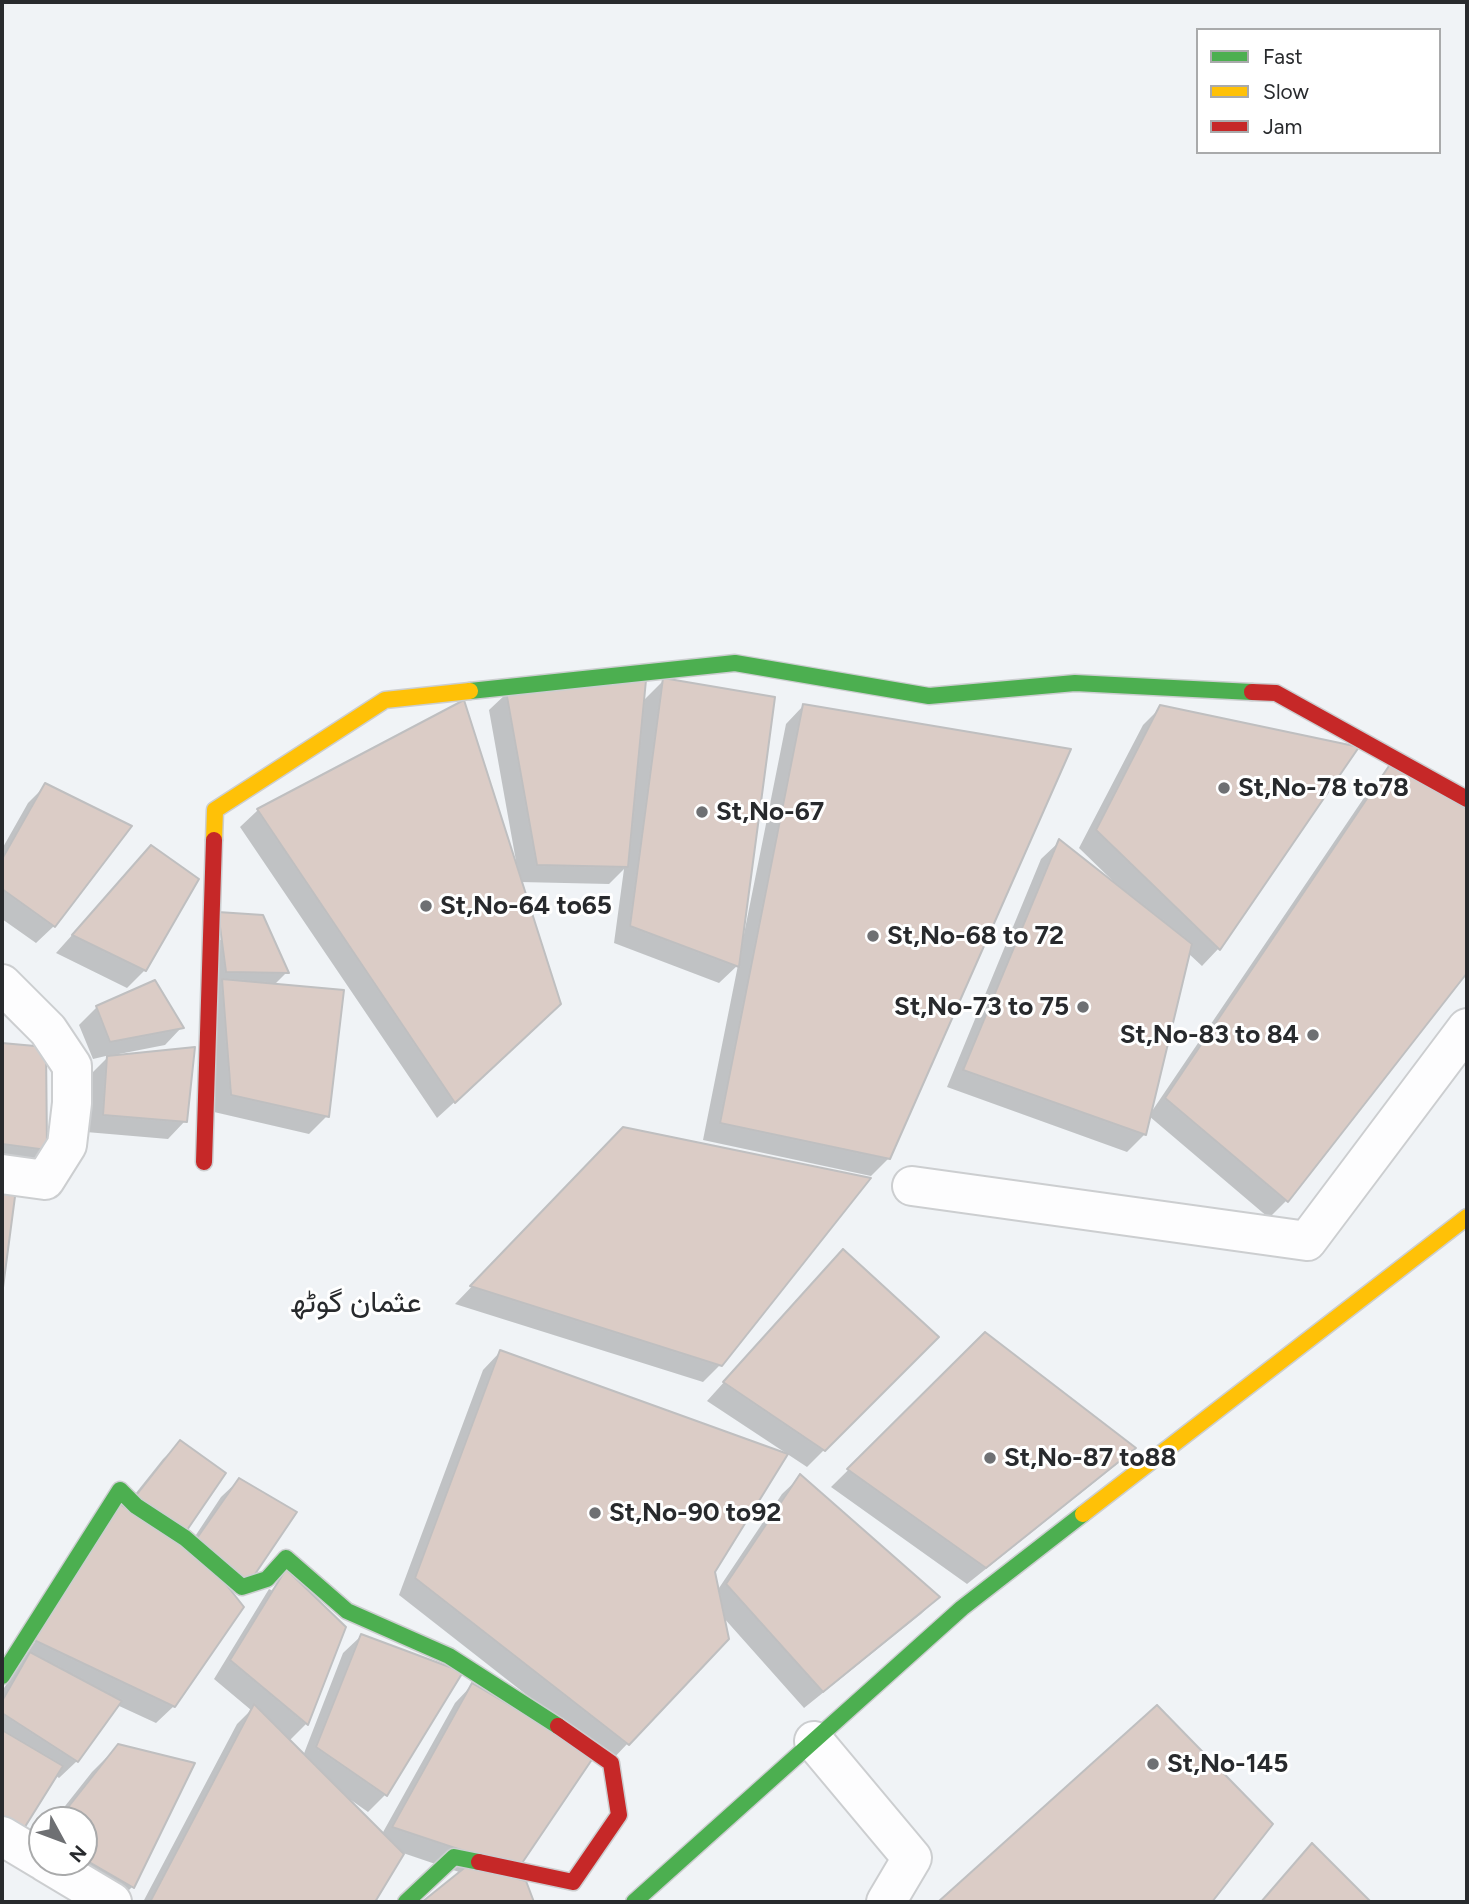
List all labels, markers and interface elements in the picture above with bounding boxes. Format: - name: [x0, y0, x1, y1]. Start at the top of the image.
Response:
- legend: [1196, 28, 1441, 154]
- text: Fast: [1263, 44, 1303, 69]
- text: Slow: [1263, 79, 1309, 104]
- text: Jam: [1263, 114, 1302, 139]
- place label: St,No-78 to78: [1238, 772, 1409, 804]
- marker: St,No-78 to78: [1216, 780, 1232, 796]
- place label: St,No-67: [716, 796, 824, 828]
- marker: St,No-67: [694, 804, 710, 820]
- place label: St,No-64 to65: [440, 890, 612, 922]
- marker: St,No-64 to65: [418, 898, 434, 914]
- place label: St,No-68 to 72: [887, 920, 1064, 952]
- marker: St,No-68 to 72: [865, 928, 881, 944]
- place label: St,No-73 to 75: [894, 991, 1069, 1023]
- marker: St,No-73 to 75: [1075, 999, 1091, 1015]
- place label: St,No-83 to 84: [1120, 1019, 1299, 1051]
- marker: St,No-83 to 84: [1305, 1027, 1321, 1043]
- district label: عثمان گوٹھ: [290, 1285, 422, 1321]
- place label: St,No-87 to88: [1004, 1442, 1176, 1474]
- marker: St,No-87 to88: [982, 1450, 998, 1466]
- place label: St,No-90 to92: [609, 1497, 781, 1529]
- marker: St,No-90 to92: [587, 1505, 603, 1521]
- place label: St,No-145: [1167, 1748, 1288, 1780]
- marker: St,No-145: [1145, 1756, 1161, 1772]
- north arrow: [28, 1806, 98, 1876]
- text: N: [64, 1841, 91, 1867]

